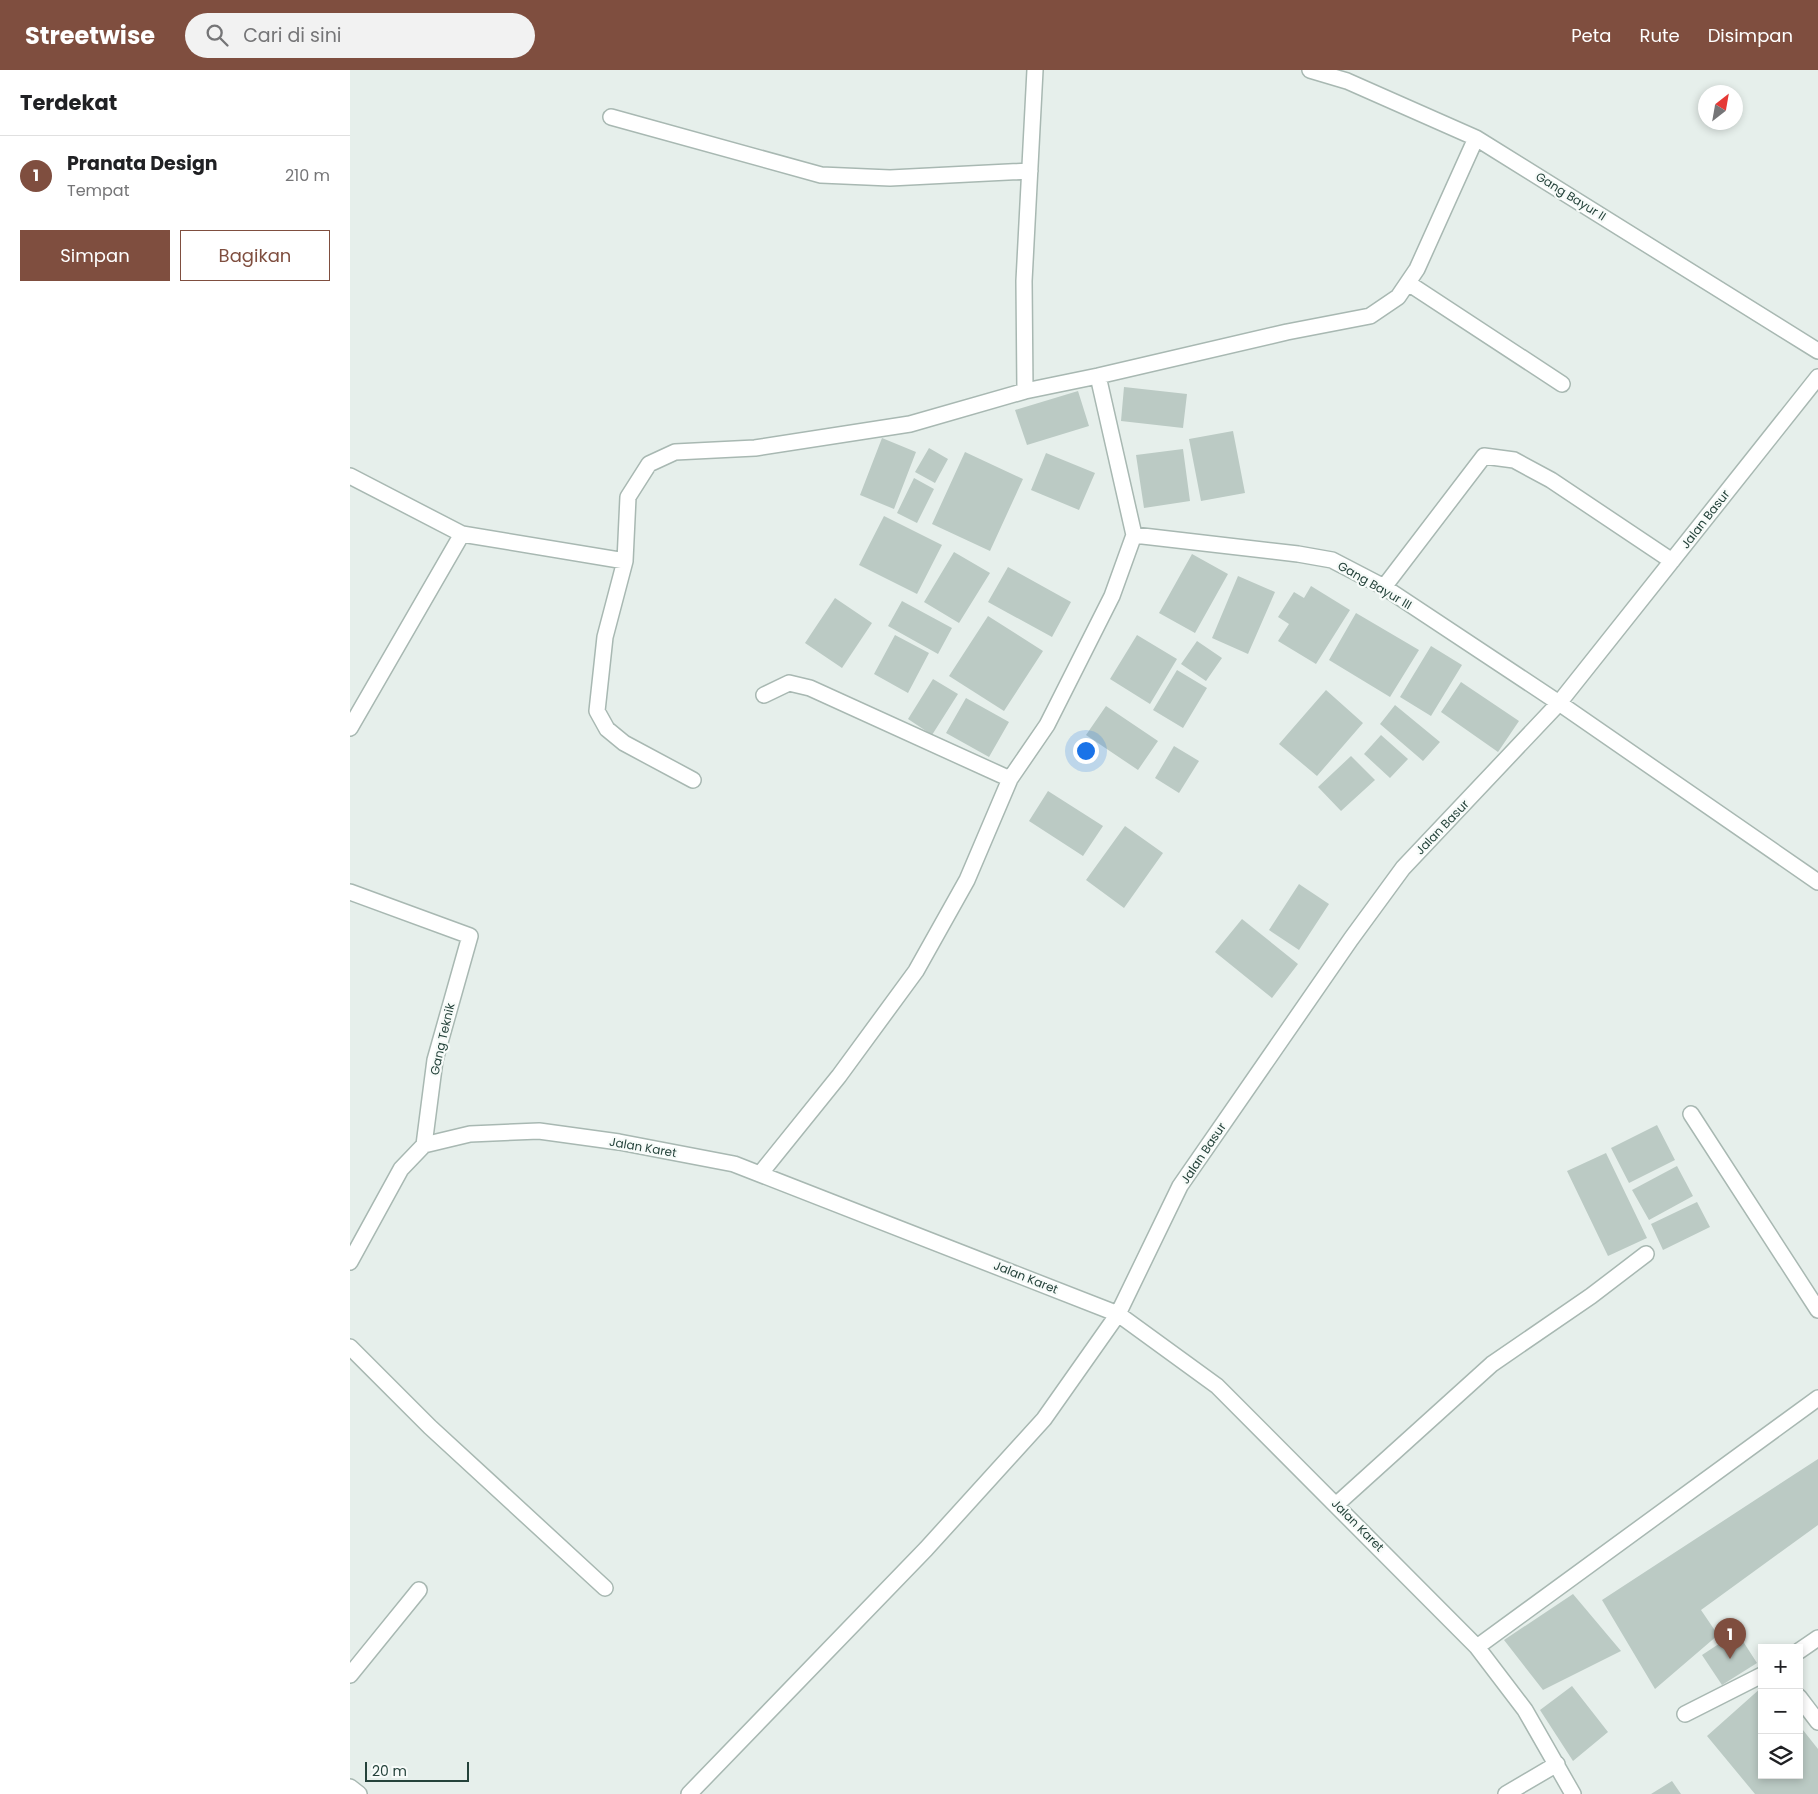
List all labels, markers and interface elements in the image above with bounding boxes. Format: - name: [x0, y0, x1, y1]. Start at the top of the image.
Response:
- search box: [185, 13, 535, 58]
- text: Streetwise: [25, 19, 155, 52]
- icon: search: [203, 21, 231, 49]
- text: Cari di sini: [243, 22, 342, 49]
- text: Peta: [1571, 23, 1611, 48]
- text: Rute: [1639, 23, 1680, 48]
- text: Disimpan: [1708, 23, 1793, 48]
- north arrow: [1698, 85, 1743, 130]
- text: Terdekat: [20, 88, 117, 117]
- text: Pranata Design: [67, 150, 218, 177]
- text: 1: [33, 164, 39, 187]
- text: 210 m: [285, 164, 330, 187]
- street label: Gang Bayur II: [1533, 168, 1609, 224]
- text: Tempat: [67, 179, 130, 202]
- button: Simpan: [20, 230, 170, 281]
- button: Bagikan: [180, 230, 330, 281]
- street label: Jalan Basur: [1677, 486, 1734, 552]
- street label: Gang Bayur III: [1335, 557, 1415, 613]
- your location: [1073, 738, 1099, 764]
- street label: Jalan Basur: [1411, 795, 1473, 858]
- street label: Gang Teknik: [425, 1001, 459, 1077]
- street label: Jalan Basur: [1176, 1119, 1230, 1187]
- street label: Jalan Karet: [608, 1133, 678, 1161]
- street label: Jalan Karet: [991, 1256, 1061, 1298]
- street label: Jalan Karet: [1328, 1495, 1388, 1555]
- pin: 1: [1714, 1618, 1746, 1659]
- map controls: [1758, 1644, 1803, 1779]
- button: +: [1758, 1644, 1803, 1689]
- button: −: [1758, 1689, 1803, 1734]
- button: layers: [1758, 1734, 1803, 1779]
- scale bar: [365, 1759, 469, 1782]
- text: 20 m: [372, 1761, 407, 1781]

